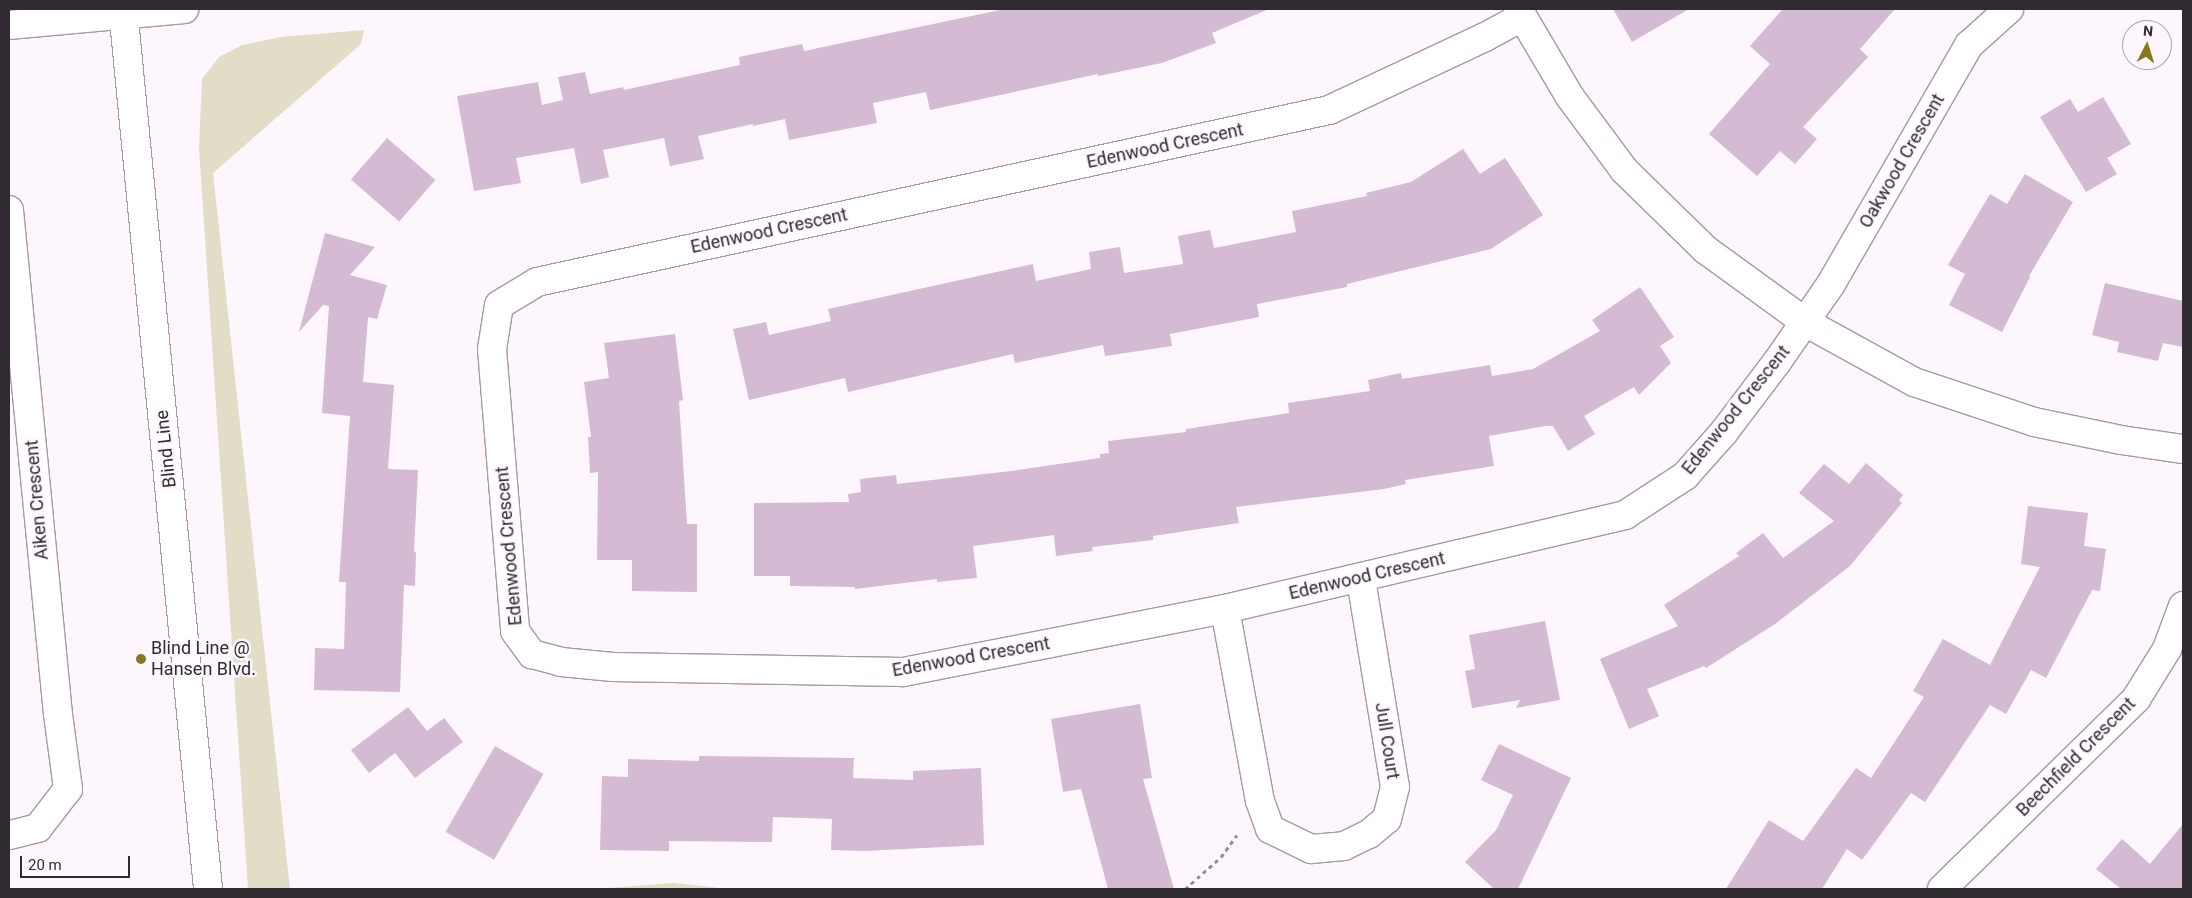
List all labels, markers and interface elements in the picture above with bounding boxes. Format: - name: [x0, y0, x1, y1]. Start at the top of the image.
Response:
- north arrow: [2122, 20, 2172, 70]
- text: N: [2143, 23, 2154, 39]
- street label: Oakwood Crescent: [1855, 90, 1949, 232]
- street label: Edenwood Crescent: [1085, 119, 1245, 173]
- street label: Edenwood Crescent: [689, 204, 849, 258]
- street label: Edenwood Crescent: [1677, 341, 1795, 479]
- street label: Blind Line: [151, 409, 181, 489]
- street label: Aiken Crescent: [21, 439, 53, 561]
- street label: Edenwood Crescent: [491, 466, 527, 626]
- street label: Edenwood Crescent: [1287, 548, 1447, 604]
- street label: Edenwood Crescent: [891, 633, 1051, 681]
- place label: Blind Line @ Hansen Blvd.: [151, 638, 256, 681]
- marker: Blind Line @ Hansen Blvd.: [135, 653, 147, 665]
- street label: Beechfield Crescent: [2012, 693, 2140, 821]
- street label: Jull Court: [1370, 701, 1404, 781]
- scale bar: [22, 846, 132, 878]
- text: 20 m: [28, 856, 62, 874]

